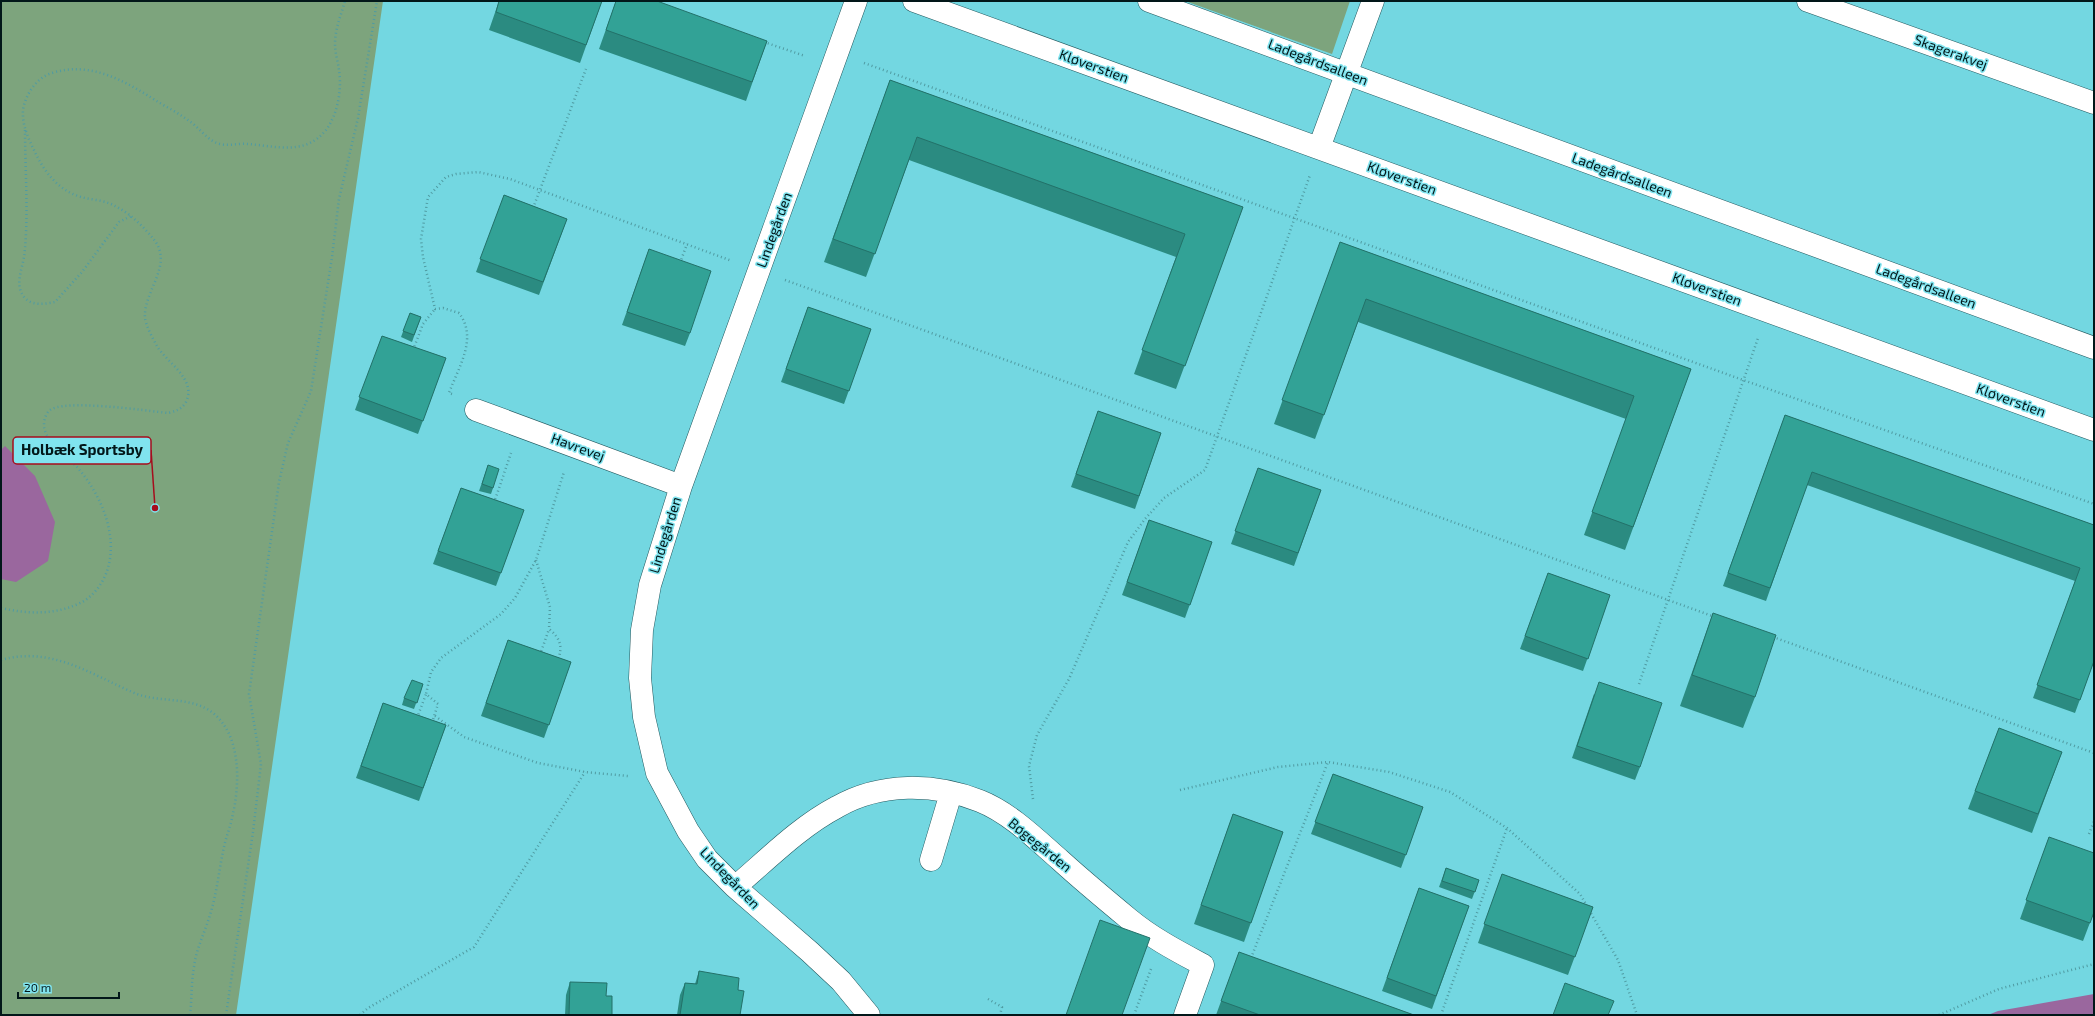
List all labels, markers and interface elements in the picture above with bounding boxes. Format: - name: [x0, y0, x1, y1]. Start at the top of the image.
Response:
- street label: Skagerakvej: [1912, 30, 1990, 73]
- street label: Ladegårdsalleen: [1266, 35, 1371, 88]
- street label: Kløverstien: [1057, 45, 1131, 86]
- street label: Ladegårdsalleen: [1570, 148, 1675, 201]
- street label: Kløverstien: [1365, 157, 1439, 198]
- street label: Lindegården: [752, 190, 795, 270]
- street label: Ladegårdsalleen: [1874, 259, 1979, 312]
- street label: Kløverstien: [1670, 268, 1744, 309]
- street label: Kløverstien: [1974, 379, 2048, 420]
- street label: Havrevej: [549, 429, 607, 464]
- callout: Holbæk Sportsby: [13, 437, 151, 464]
- text: Holbæk Sportsby: [21, 440, 144, 459]
- street label: Lindegården: [645, 495, 684, 575]
- street label: Bøgegården: [1005, 814, 1075, 875]
- street label: Lindegården: [697, 843, 764, 912]
- scale bar: [18, 974, 119, 1000]
- text: 20 m: [24, 980, 51, 994]

